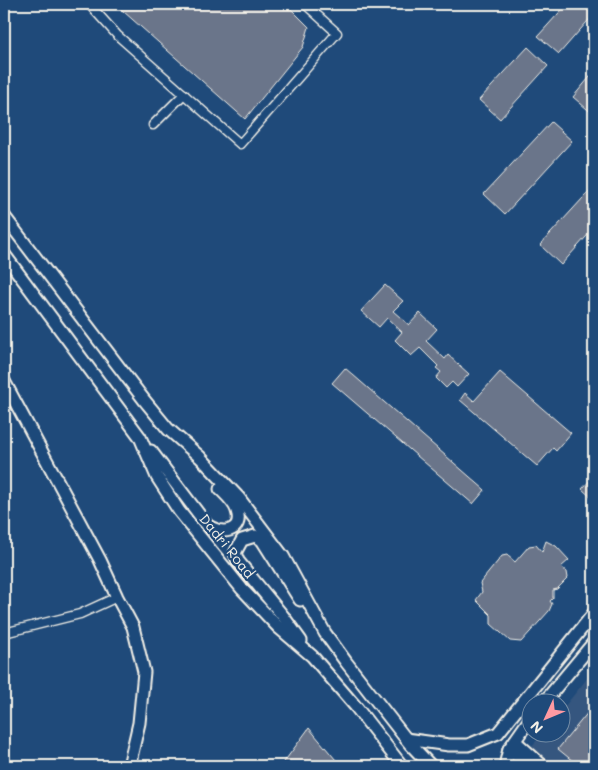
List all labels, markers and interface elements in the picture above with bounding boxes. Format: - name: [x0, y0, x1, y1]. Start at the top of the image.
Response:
- street label: Dadri Road: [195, 509, 259, 582]
- north arrow: [520, 692, 570, 742]
- text: N: [526, 717, 547, 738]

